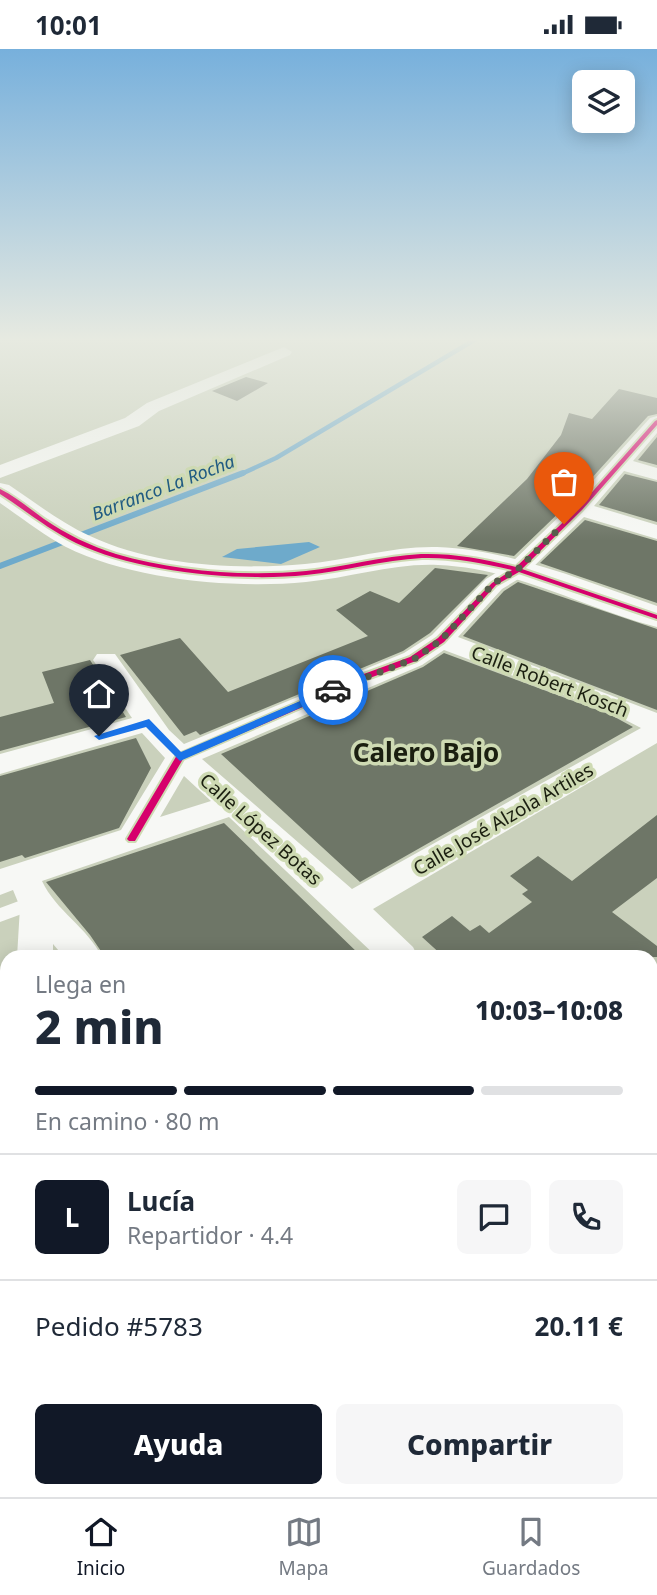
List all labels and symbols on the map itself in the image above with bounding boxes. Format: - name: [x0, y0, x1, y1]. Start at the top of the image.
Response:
- water label: Barranco La Rocha: [88, 449, 238, 525]
- pin: [534, 452, 594, 524]
- street label: Calle Robert Kosch: [468, 639, 632, 723]
- courier: [298, 655, 368, 725]
- pin: [69, 664, 129, 736]
- district label: Calero Bajo: [353, 734, 499, 770]
- street label: Calle José Alzola Artiles: [408, 757, 598, 881]
- street label: Calle López Botas: [194, 767, 328, 891]

